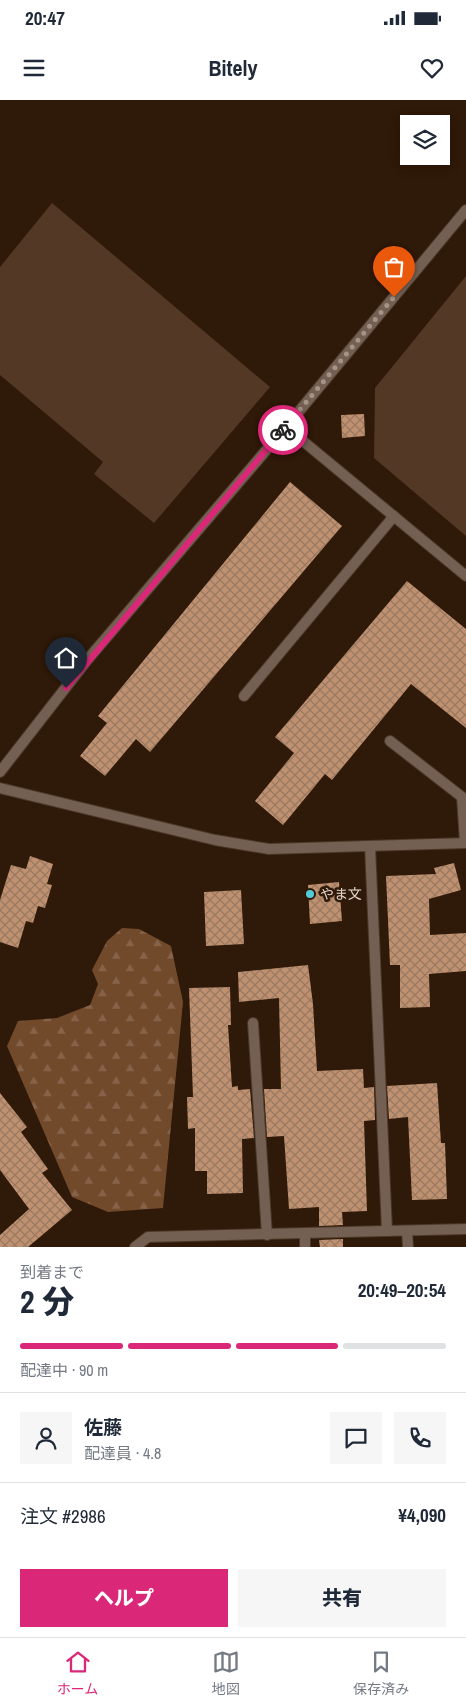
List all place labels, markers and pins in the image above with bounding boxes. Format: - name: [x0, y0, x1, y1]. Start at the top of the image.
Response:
- pin: [373, 246, 415, 297]
- pin: [45, 637, 87, 688]
- place label: やま文: [320, 885, 362, 903]
- marker: やま文: [304, 888, 316, 900]

